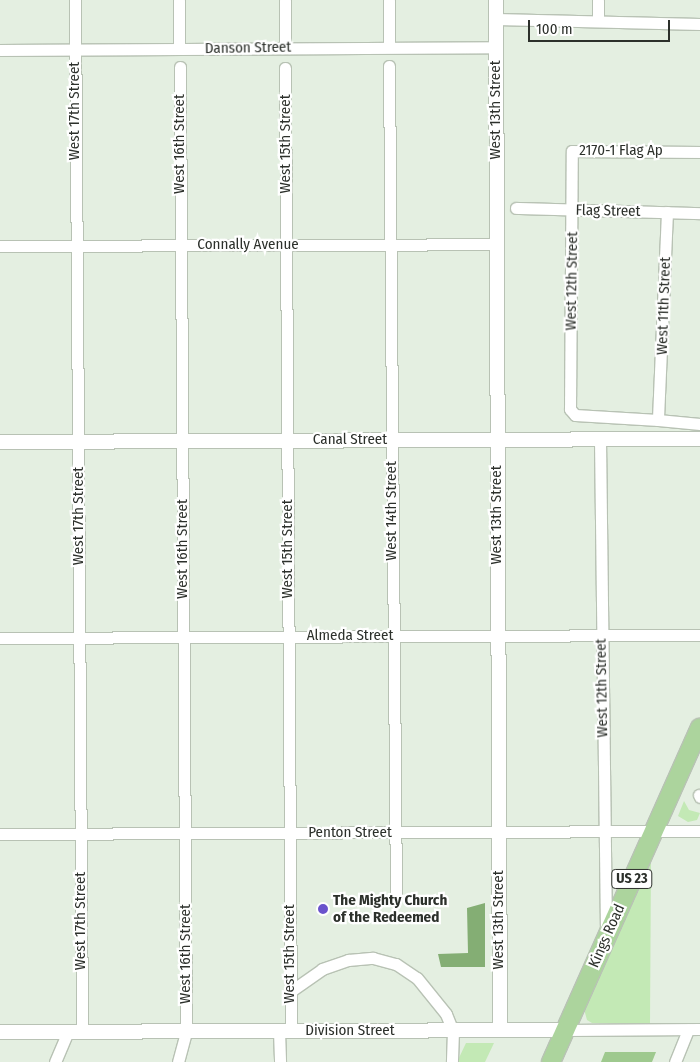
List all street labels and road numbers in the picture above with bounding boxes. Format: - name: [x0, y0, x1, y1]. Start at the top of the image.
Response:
- street label: Danson Street: [205, 38, 291, 58]
- street label: West 13th Street: [487, 60, 505, 160]
- street label: West 17th Street: [66, 62, 84, 160]
- street label: West 16th Street: [171, 94, 189, 194]
- street label: West 15th Street: [277, 94, 295, 194]
- street label: 2170-1 Flag Ap: [579, 142, 663, 160]
- street label: Flag Street: [575, 201, 641, 221]
- street label: West 12th Street: [562, 231, 582, 331]
- street label: Connally Avenue: [197, 236, 299, 254]
- street label: West 11th Street: [653, 257, 675, 355]
- street label: Canal Street: [313, 431, 387, 449]
- street label: West 14th Street: [383, 461, 401, 561]
- street label: West 13th Street: [488, 465, 506, 565]
- street label: West 17th Street: [70, 467, 88, 565]
- street label: West 16th Street: [174, 499, 192, 599]
- street label: West 15th Street: [279, 499, 297, 599]
- street label: Almeda Street: [307, 627, 393, 645]
- street label: West 12th Street: [592, 638, 612, 738]
- street label: Penton Street: [308, 824, 392, 842]
- road number: US 23: [611, 868, 653, 891]
- street label: West 13th Street: [490, 870, 508, 970]
- street label: West 17th Street: [72, 872, 90, 970]
- street label: Kings Road: [585, 901, 629, 971]
- street label: West 16th Street: [177, 904, 195, 1004]
- street label: West 15th Street: [281, 904, 299, 1004]
- street label: Division Street: [305, 1022, 395, 1040]

